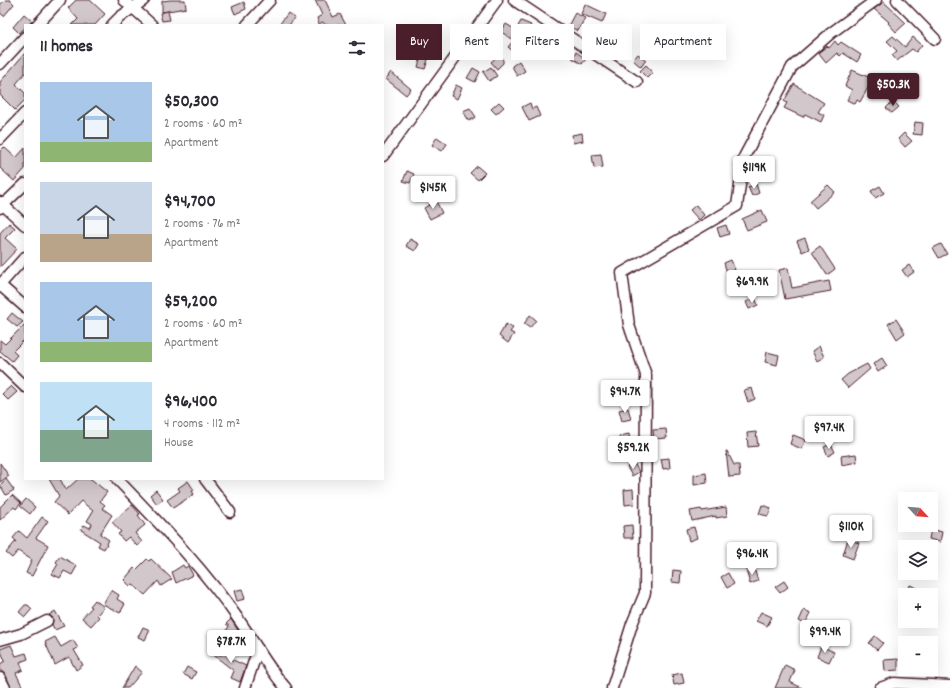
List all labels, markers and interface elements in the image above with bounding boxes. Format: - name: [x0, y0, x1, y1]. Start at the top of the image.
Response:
- chip: Buy: [396, 24, 442, 60]
- chip: Rent: [450, 24, 503, 60]
- chip: Filters: [511, 24, 574, 60]
- chip: New: [582, 24, 632, 60]
- chip: Apartment: [640, 24, 726, 60]
- text: 11 homes: [40, 36, 93, 60]
- icon: filters: [346, 37, 368, 59]
- pin: $50.3K: [860, 73, 926, 107]
- text: $50.3K: [876, 76, 910, 95]
- text: $50,300: [164, 91, 219, 115]
- icon: home: [72, 98, 120, 146]
- text: 2 rooms · 60 m²: [164, 115, 242, 134]
- text: Apartment: [164, 134, 218, 153]
- pin: $119K: [726, 156, 782, 190]
- text: $119K: [742, 159, 766, 178]
- pin: $145K: [405, 176, 461, 210]
- text: $145K: [420, 179, 446, 198]
- text: $94,700: [164, 191, 216, 215]
- icon: home: [72, 198, 120, 246]
- text: 2 rooms · 76 m²: [164, 215, 240, 234]
- text: Apartment: [164, 234, 218, 253]
- pin: $69.9K: [719, 270, 785, 304]
- text: $69.9K: [735, 273, 769, 292]
- text: $59,200: [164, 291, 217, 315]
- icon: home: [72, 298, 120, 346]
- text: 2 rooms · 60 m²: [164, 315, 242, 334]
- text: Apartment: [164, 334, 218, 353]
- pin: $94.7K: [592, 380, 658, 414]
- text: $94.7K: [609, 383, 641, 402]
- text: $96,400: [164, 391, 218, 415]
- icon: home: [72, 398, 120, 446]
- text: 4 rooms · 112 m²: [164, 415, 240, 434]
- pin: $97.4K: [796, 416, 862, 450]
- text: $97.4K: [813, 419, 845, 438]
- text: House: [164, 434, 193, 453]
- pin: $59.2K: [600, 436, 666, 470]
- text: $59.2K: [617, 439, 649, 458]
- north arrow: [898, 492, 938, 532]
- map controls: [898, 492, 938, 676]
- pin: $110K: [823, 515, 879, 549]
- text: $110K: [838, 518, 864, 537]
- button: layers: [898, 540, 938, 580]
- pin: $96.4K: [719, 542, 785, 576]
- text: $96.4K: [736, 545, 768, 564]
- button: +: [898, 588, 938, 628]
- pin: $99.4K: [792, 620, 858, 654]
- text: $99.4K: [809, 623, 841, 642]
- pin: $78.7K: [198, 630, 264, 664]
- text: $78.7K: [216, 633, 246, 652]
- button: −: [898, 636, 938, 676]

